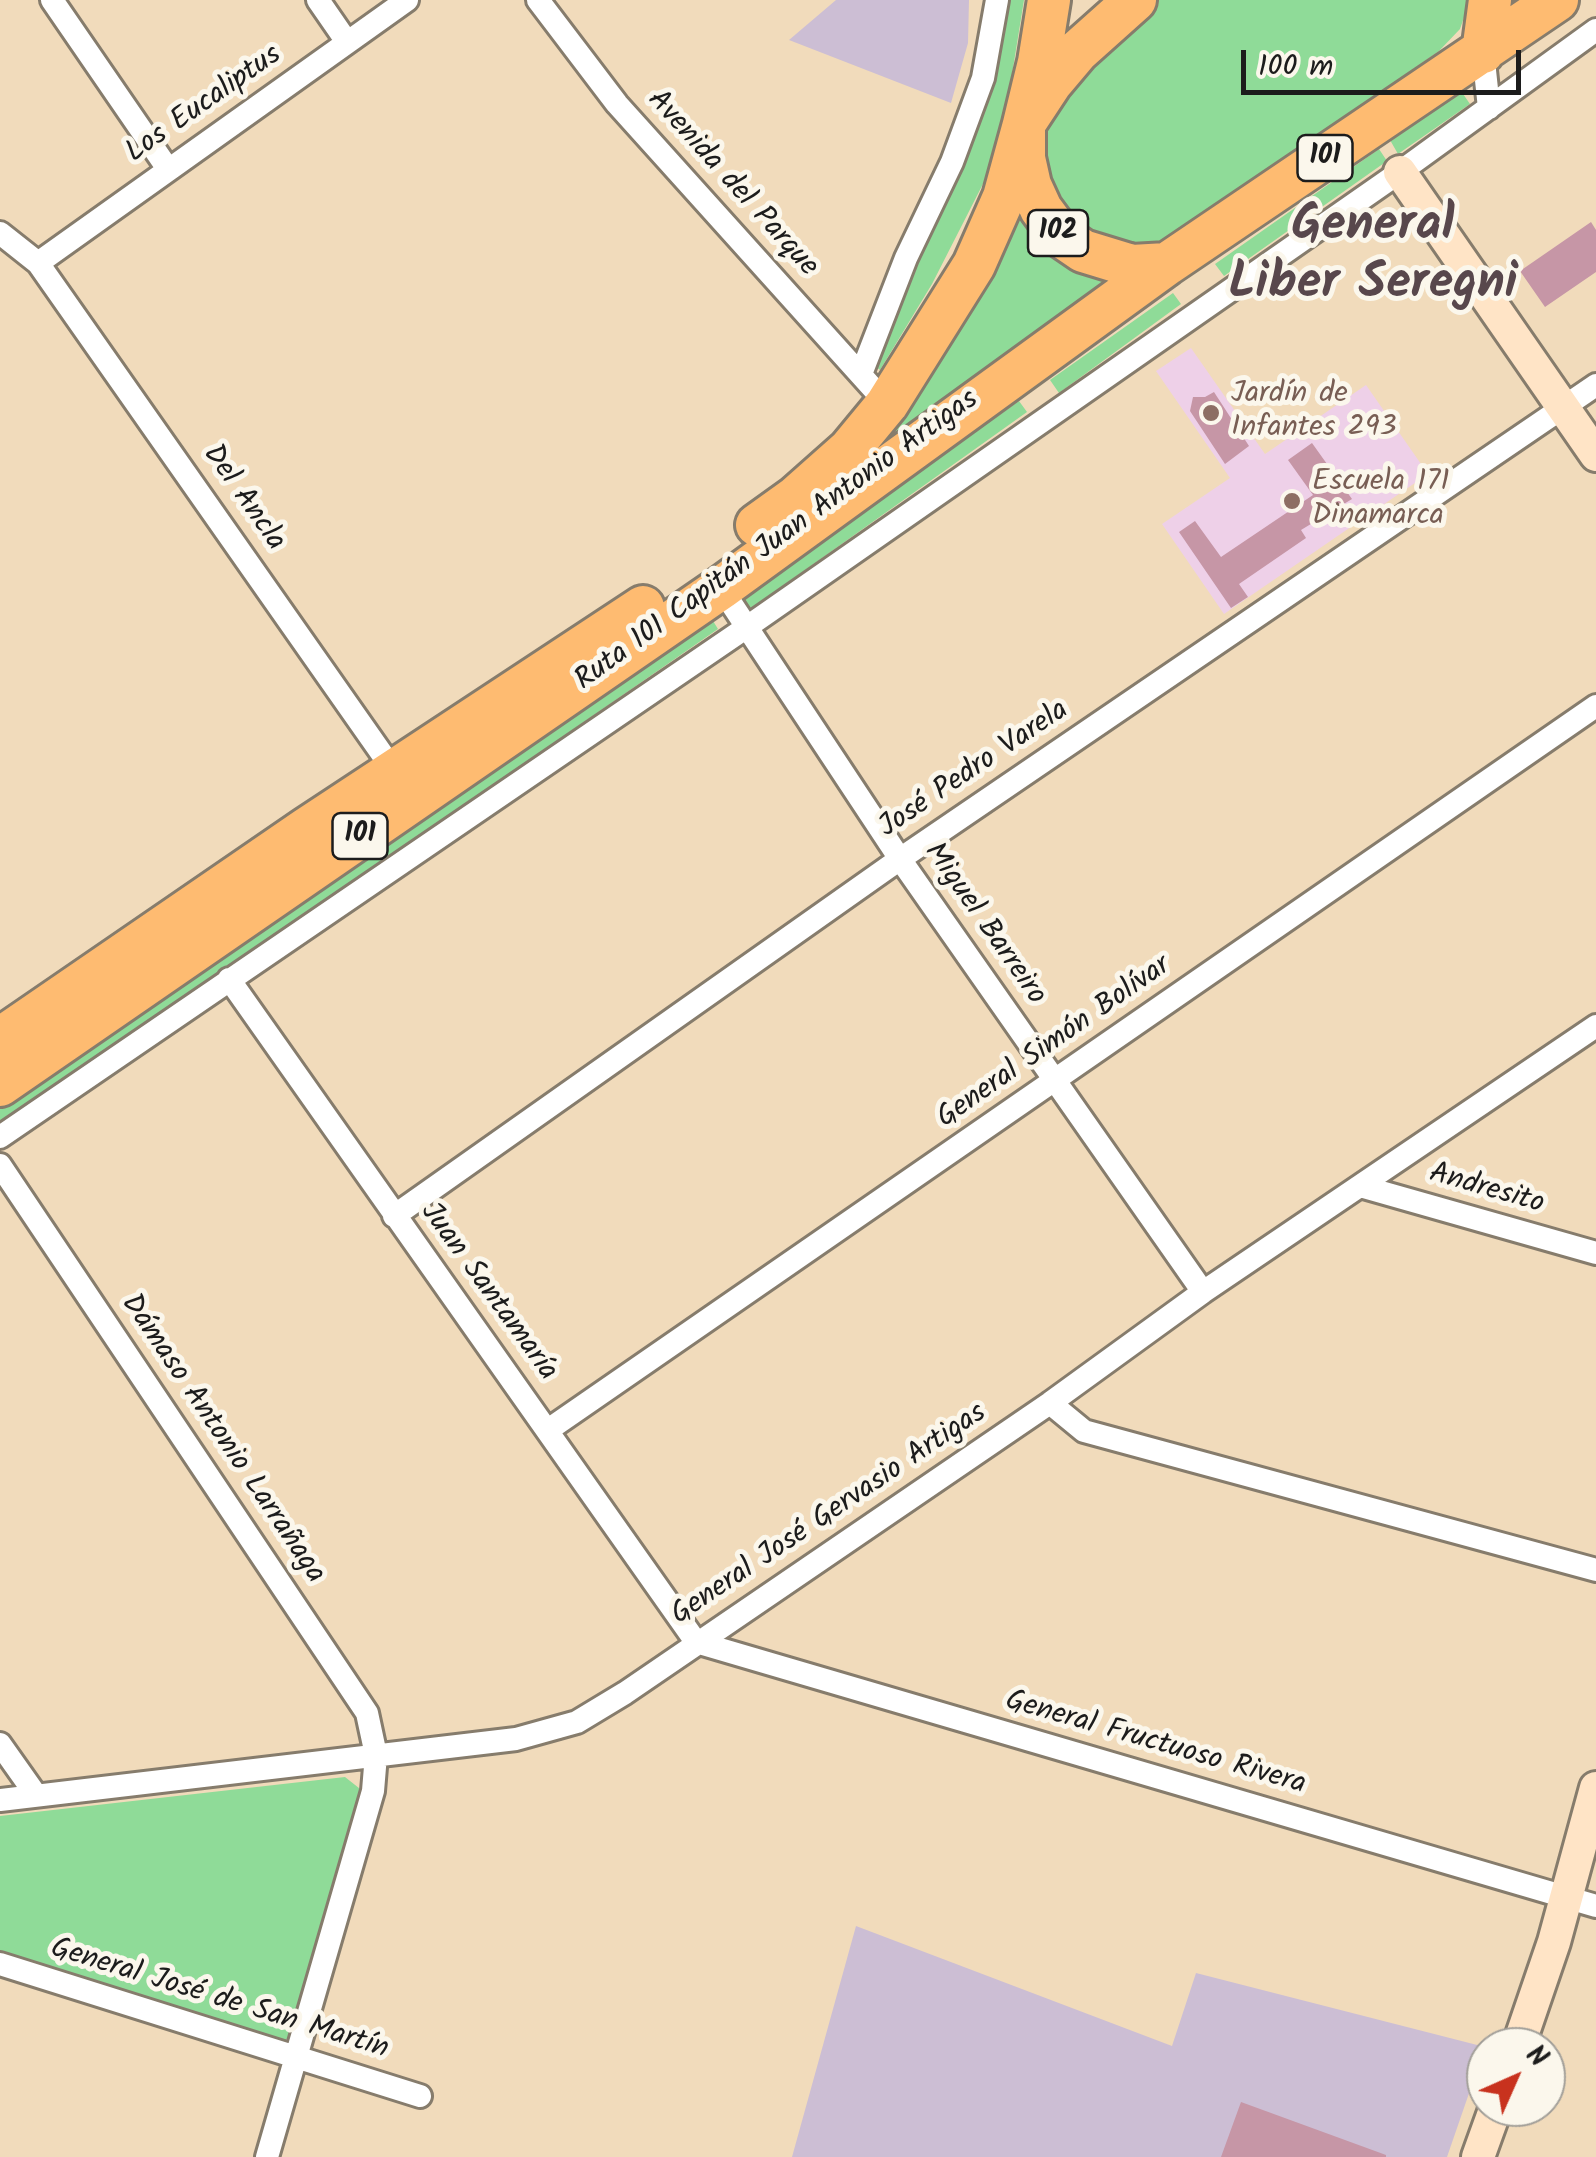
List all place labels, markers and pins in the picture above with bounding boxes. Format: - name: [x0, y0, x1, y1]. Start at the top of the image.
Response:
- place label: Jardín de Infantes 293: [1231, 378, 1397, 448]
- marker: Jardín de Infantes 293: [1200, 402, 1222, 424]
- place label: Escuela 171 Dinamarca: [1312, 466, 1450, 536]
- marker: Escuela 171 Dinamarca: [1281, 490, 1303, 512]

